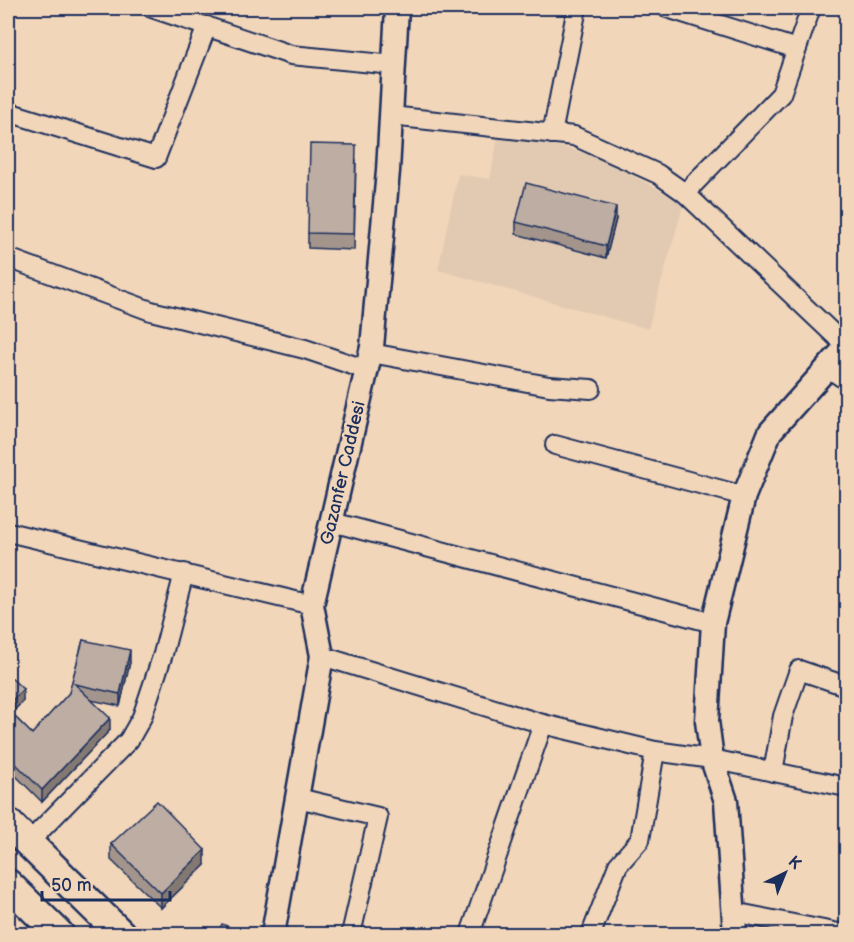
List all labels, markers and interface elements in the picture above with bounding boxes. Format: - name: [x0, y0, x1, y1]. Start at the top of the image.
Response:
- street label: Gazanfer Caddesi: [316, 399, 370, 547]
- north arrow: [755, 843, 815, 903]
- text: K: [784, 852, 805, 874]
- scale bar: [42, 864, 170, 902]
- text: 50 m: [51, 875, 92, 896]

